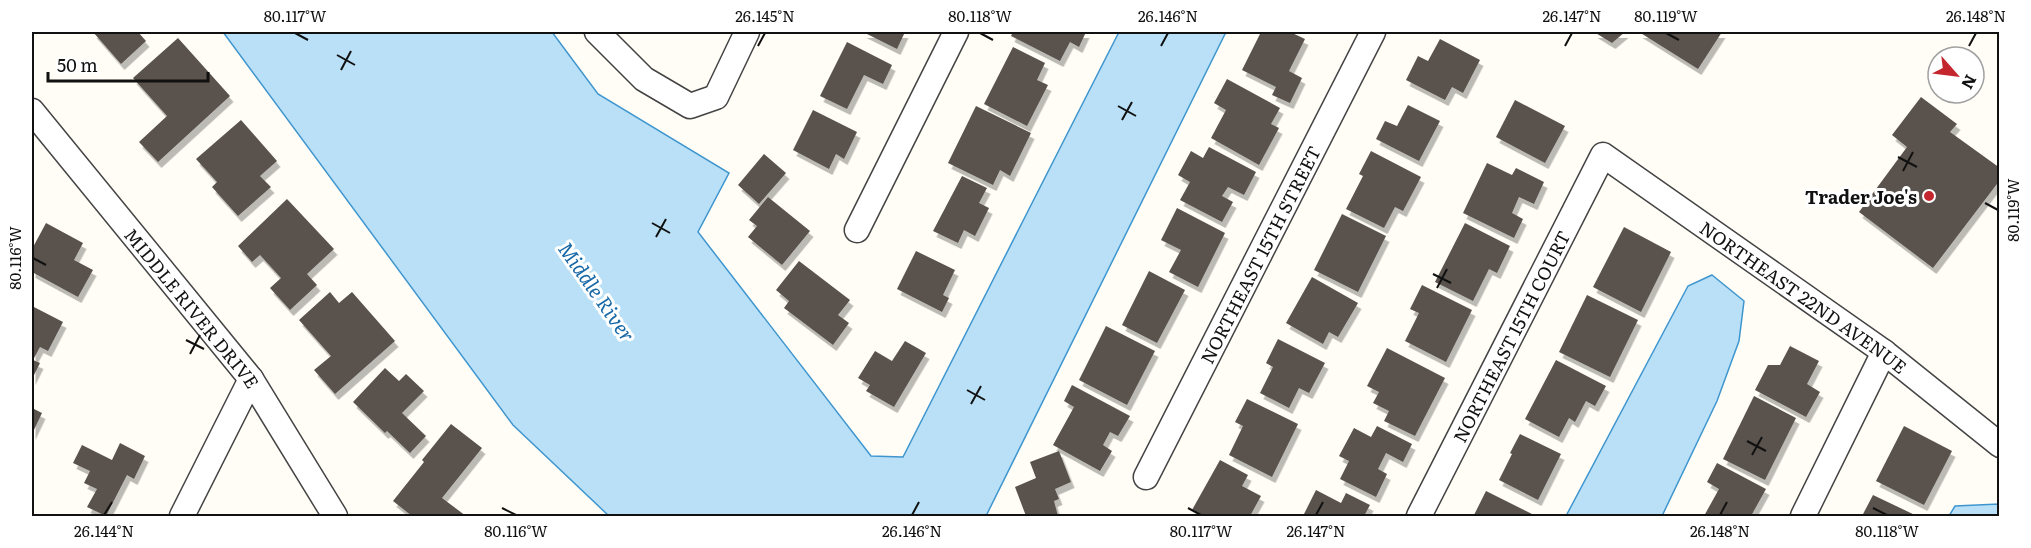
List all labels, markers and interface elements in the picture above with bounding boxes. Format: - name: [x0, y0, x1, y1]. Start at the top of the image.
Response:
- text: 80.117°W: [264, 4, 327, 27]
- text: 26.145°N: [735, 4, 795, 27]
- text: 80.118°W: [948, 4, 1012, 27]
- text: 26.146°N: [1138, 4, 1198, 27]
- text: 26.147°N: [1543, 4, 1601, 27]
- text: 80.119°W: [1634, 4, 1698, 27]
- text: 26.148°N: [1946, 4, 2006, 27]
- scale bar: [48, 45, 208, 83]
- north arrow: [1926, 45, 1986, 105]
- text: 50 m: [57, 51, 98, 78]
- text: N: [1956, 71, 1984, 94]
- street label: NORTHEAST 15TH STREET: [1193, 141, 1327, 368]
- text: 80.119°W: [2001, 178, 2024, 242]
- place label: Trader Joe's: [1805, 183, 1917, 210]
- marker: Trader Joe's: [1922, 189, 1936, 203]
- street label: NORTHEAST 22ND AVENUE: [1695, 214, 1913, 379]
- street label: MIDDLE RIVER DRIVE: [119, 222, 267, 393]
- street label: NORTHEAST 15TH COURT: [1445, 225, 1576, 447]
- text: 80.116°W: [3, 226, 26, 290]
- water label: Middle River: [552, 235, 644, 347]
- text: 26.144°N: [74, 519, 134, 542]
- text: 80.116°W: [484, 519, 548, 542]
- text: 26.146°N: [882, 519, 942, 542]
- text: 80.117°W: [1170, 519, 1233, 542]
- text: 26.147°N: [1287, 519, 1345, 542]
- text: 26.148°N: [1690, 519, 1750, 542]
- text: 80.118°W: [1855, 519, 1919, 542]

